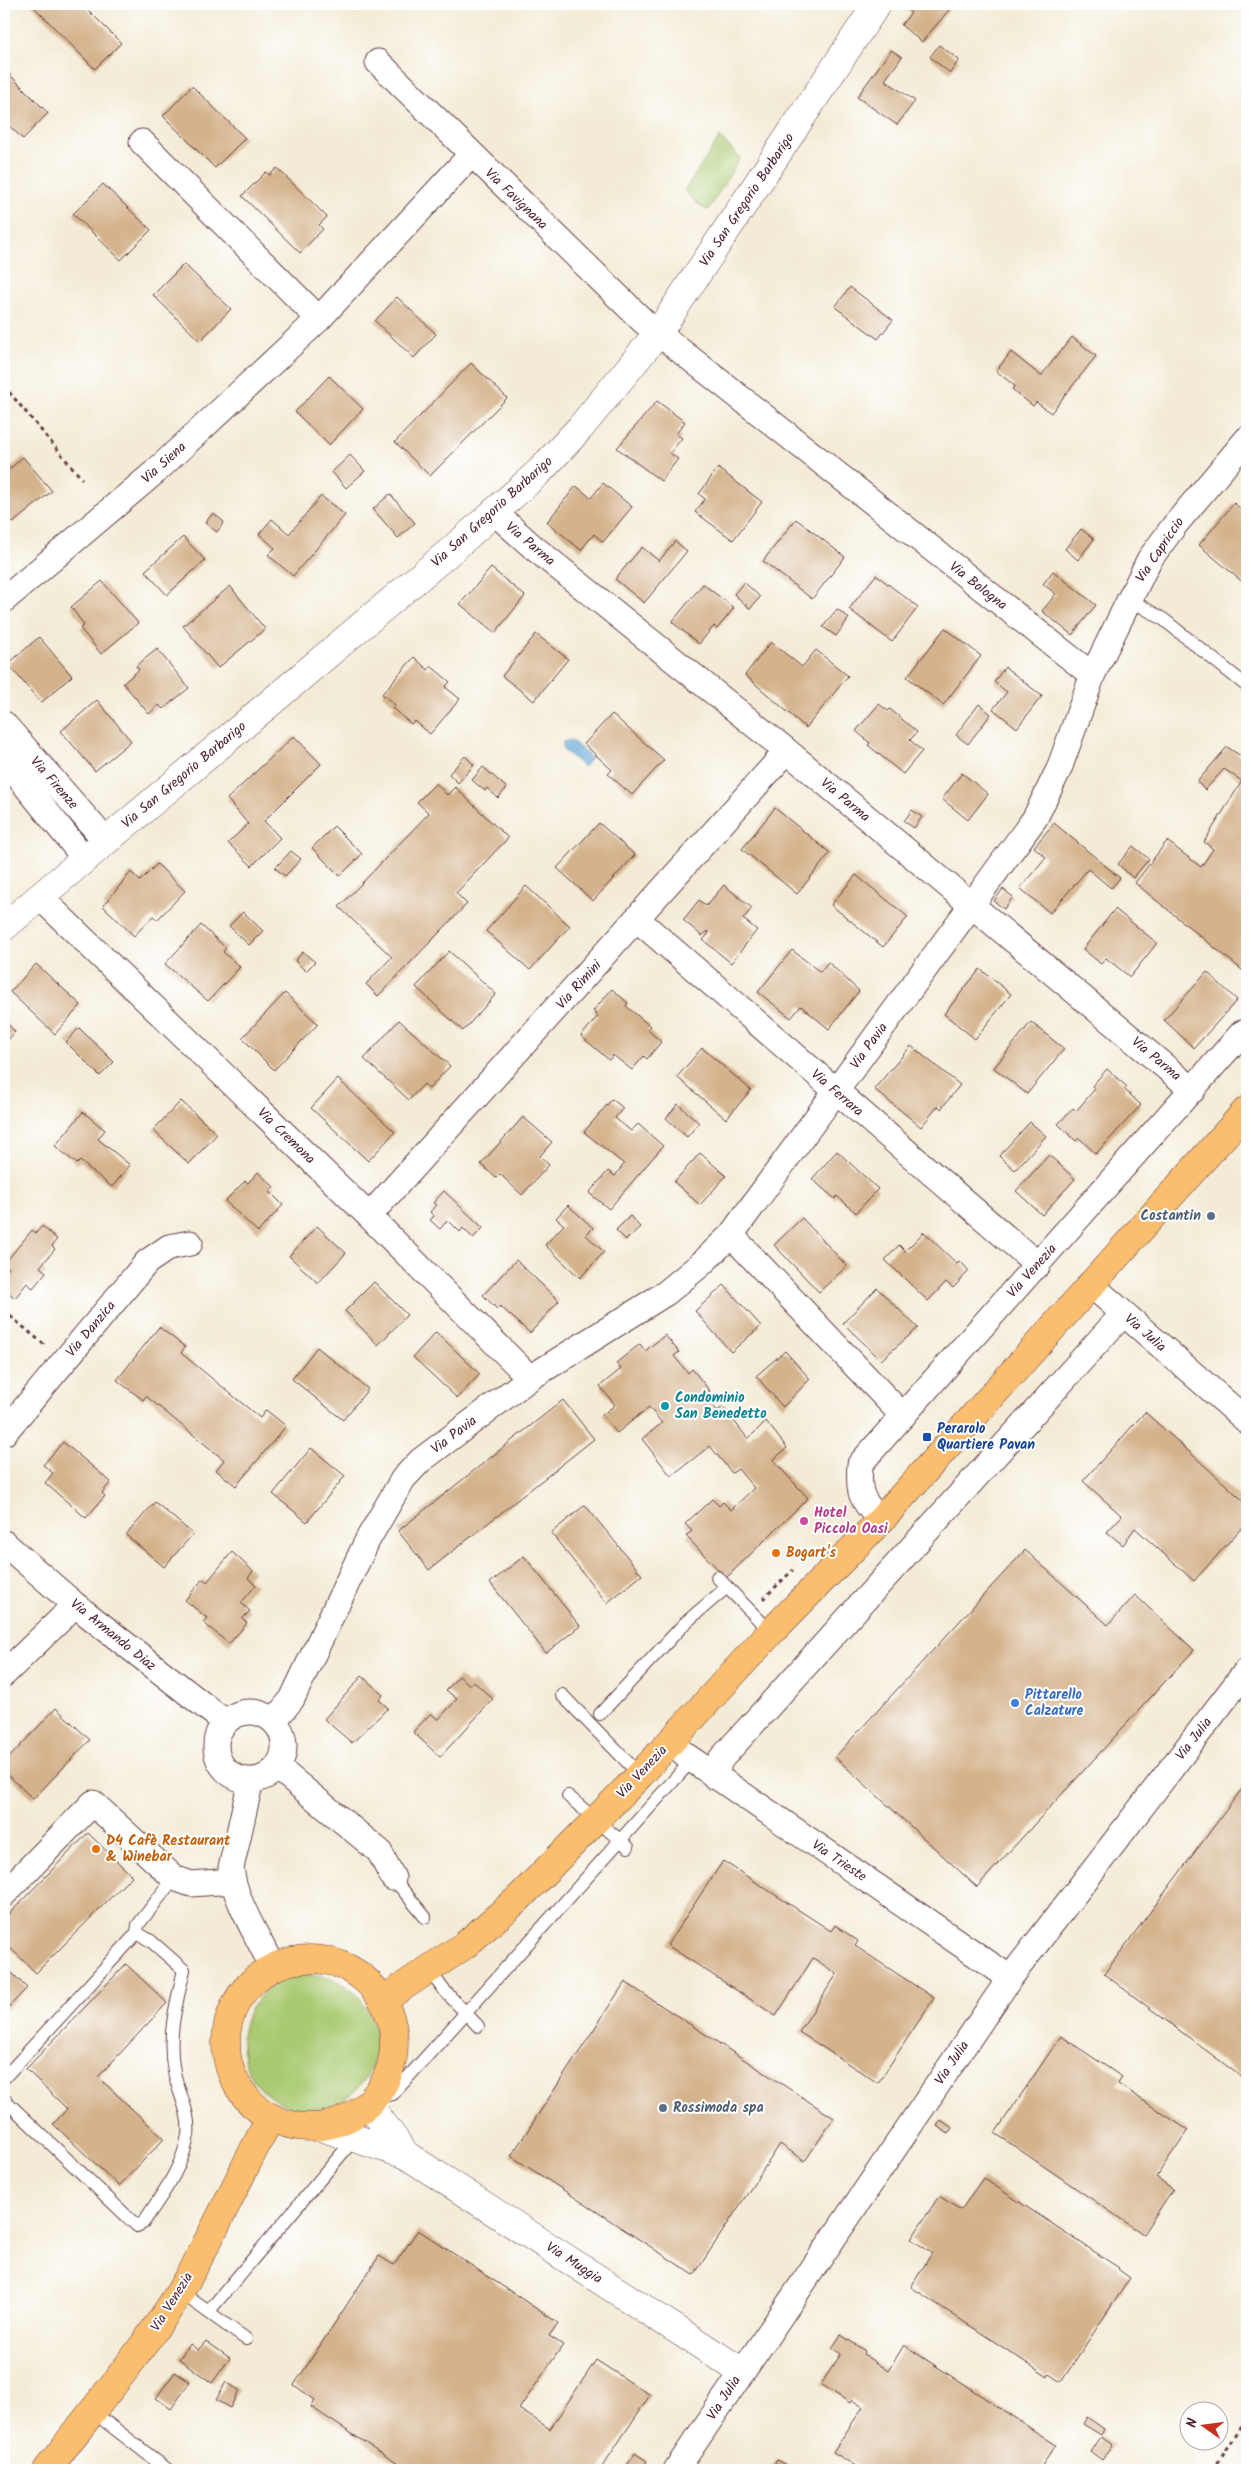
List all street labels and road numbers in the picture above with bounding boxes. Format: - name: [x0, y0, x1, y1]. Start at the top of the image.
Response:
- street label: Via San Gregorio Barbarigo: [694, 129, 800, 271]
- street label: Via Favignana: [479, 163, 553, 235]
- street label: Via Siena: [137, 437, 191, 489]
- street label: Via San Gregorio Barbarigo: [426, 451, 558, 573]
- street label: Via Capriccio: [1130, 513, 1190, 587]
- street label: Via Parma: [500, 516, 560, 572]
- street label: Via Bologna: [944, 556, 1012, 616]
- street label: Via San Gregorio Barbarigo: [117, 716, 251, 834]
- street label: Via Firenze: [25, 751, 84, 815]
- street label: Via Parma: [815, 772, 875, 828]
- street label: Via Rimini: [551, 955, 608, 1015]
- street label: Via Pavia: [845, 1018, 893, 1074]
- street label: Via Parma: [1126, 1031, 1186, 1087]
- street label: Via Ferrara: [806, 1064, 868, 1122]
- street label: Via Cremona: [252, 1102, 320, 1170]
- street label: Via Venezia: [1002, 1239, 1062, 1303]
- street label: Via Danzica: [61, 1296, 121, 1362]
- street label: Via Julia: [1119, 1308, 1171, 1358]
- street label: Via Pavia: [426, 1410, 482, 1460]
- street label: Via Armando Diaz: [65, 1593, 161, 1677]
- street label: Via Julia: [1170, 1713, 1218, 1765]
- street label: Via Venezia: [611, 1740, 673, 1804]
- street label: Via Trieste: [807, 1834, 872, 1888]
- street label: Via Julia: [929, 2036, 975, 2090]
- street label: Via Muggia: [541, 2236, 607, 2290]
- street label: Via Venezia: [145, 2268, 199, 2336]
- street label: Via Julia: [701, 2371, 747, 2425]

